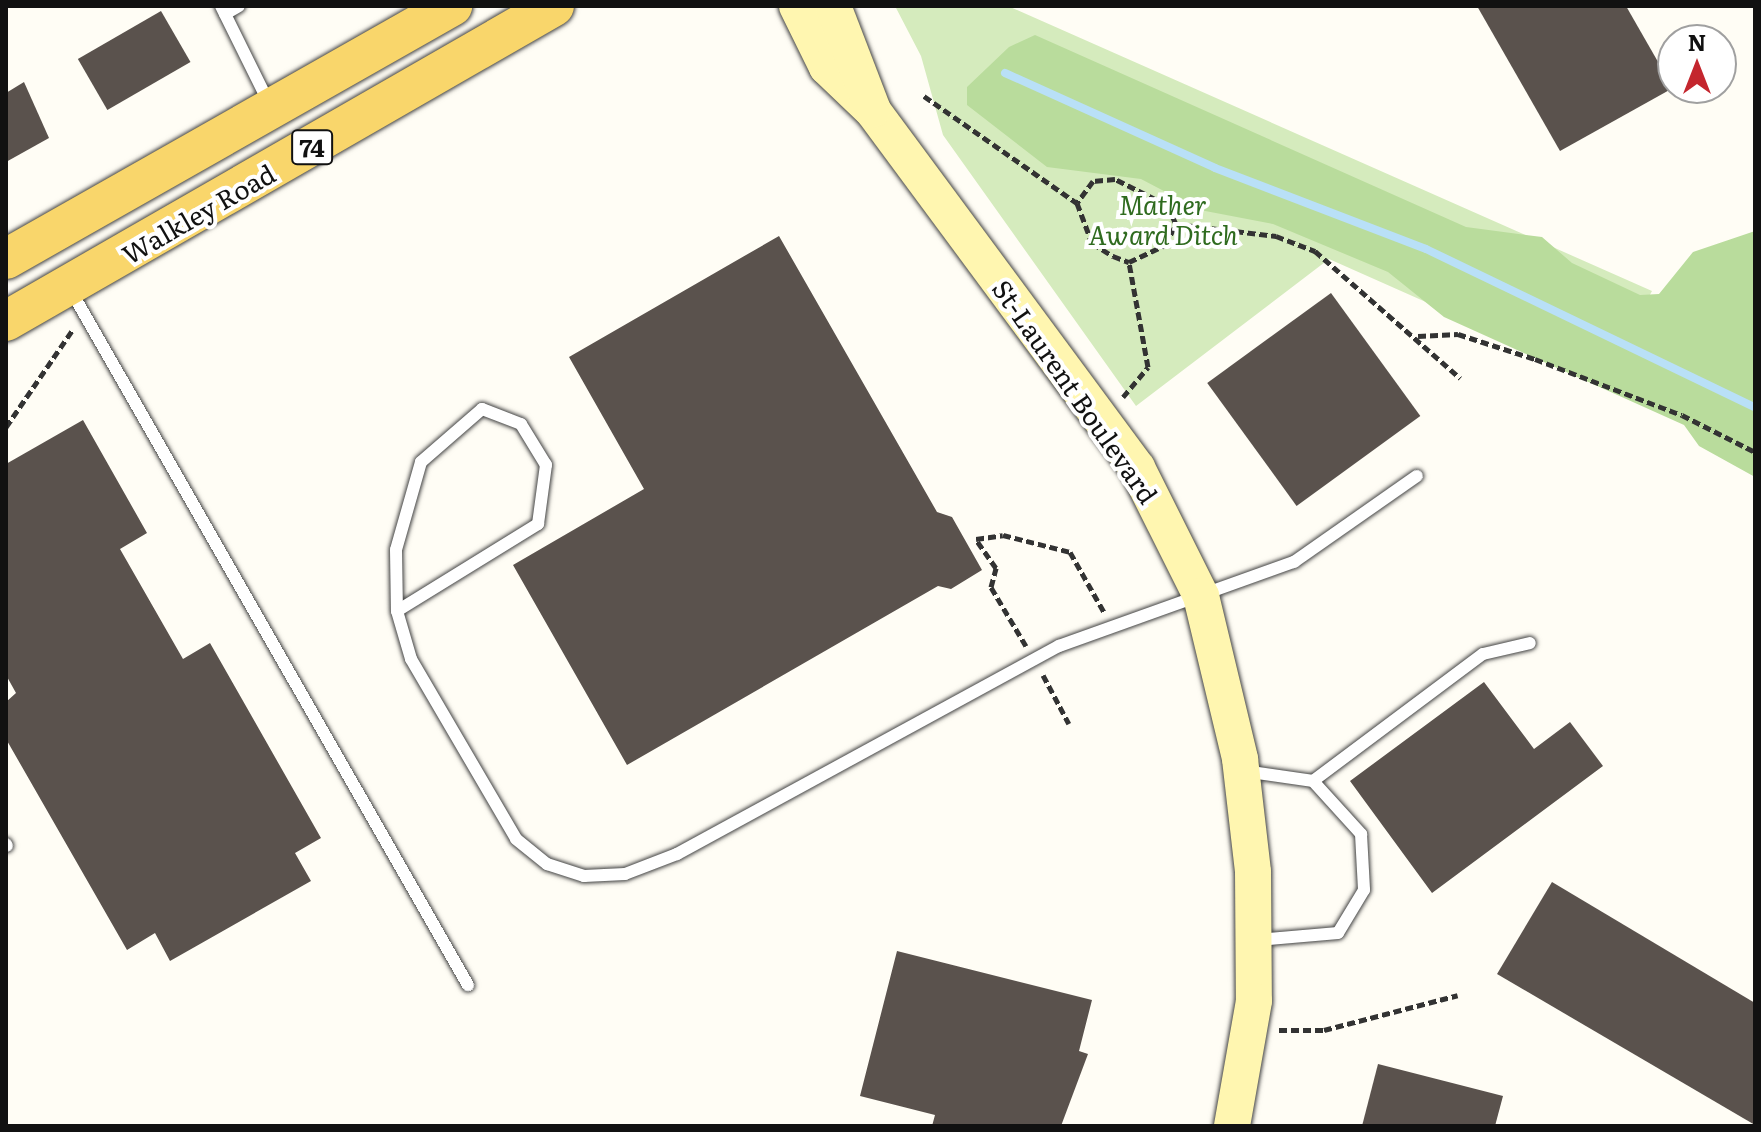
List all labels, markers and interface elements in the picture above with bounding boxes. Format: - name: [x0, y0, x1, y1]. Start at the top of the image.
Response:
- north arrow: [1657, 24, 1737, 104]
- text: N: [1688, 25, 1706, 58]
- road number: 74: [290, 127, 334, 167]
- street label: Walkley Road: [116, 157, 280, 269]
- park label: Mather Award Ditch: [1088, 188, 1238, 250]
- street label: St-Laurent Boulevard: [987, 273, 1165, 509]

